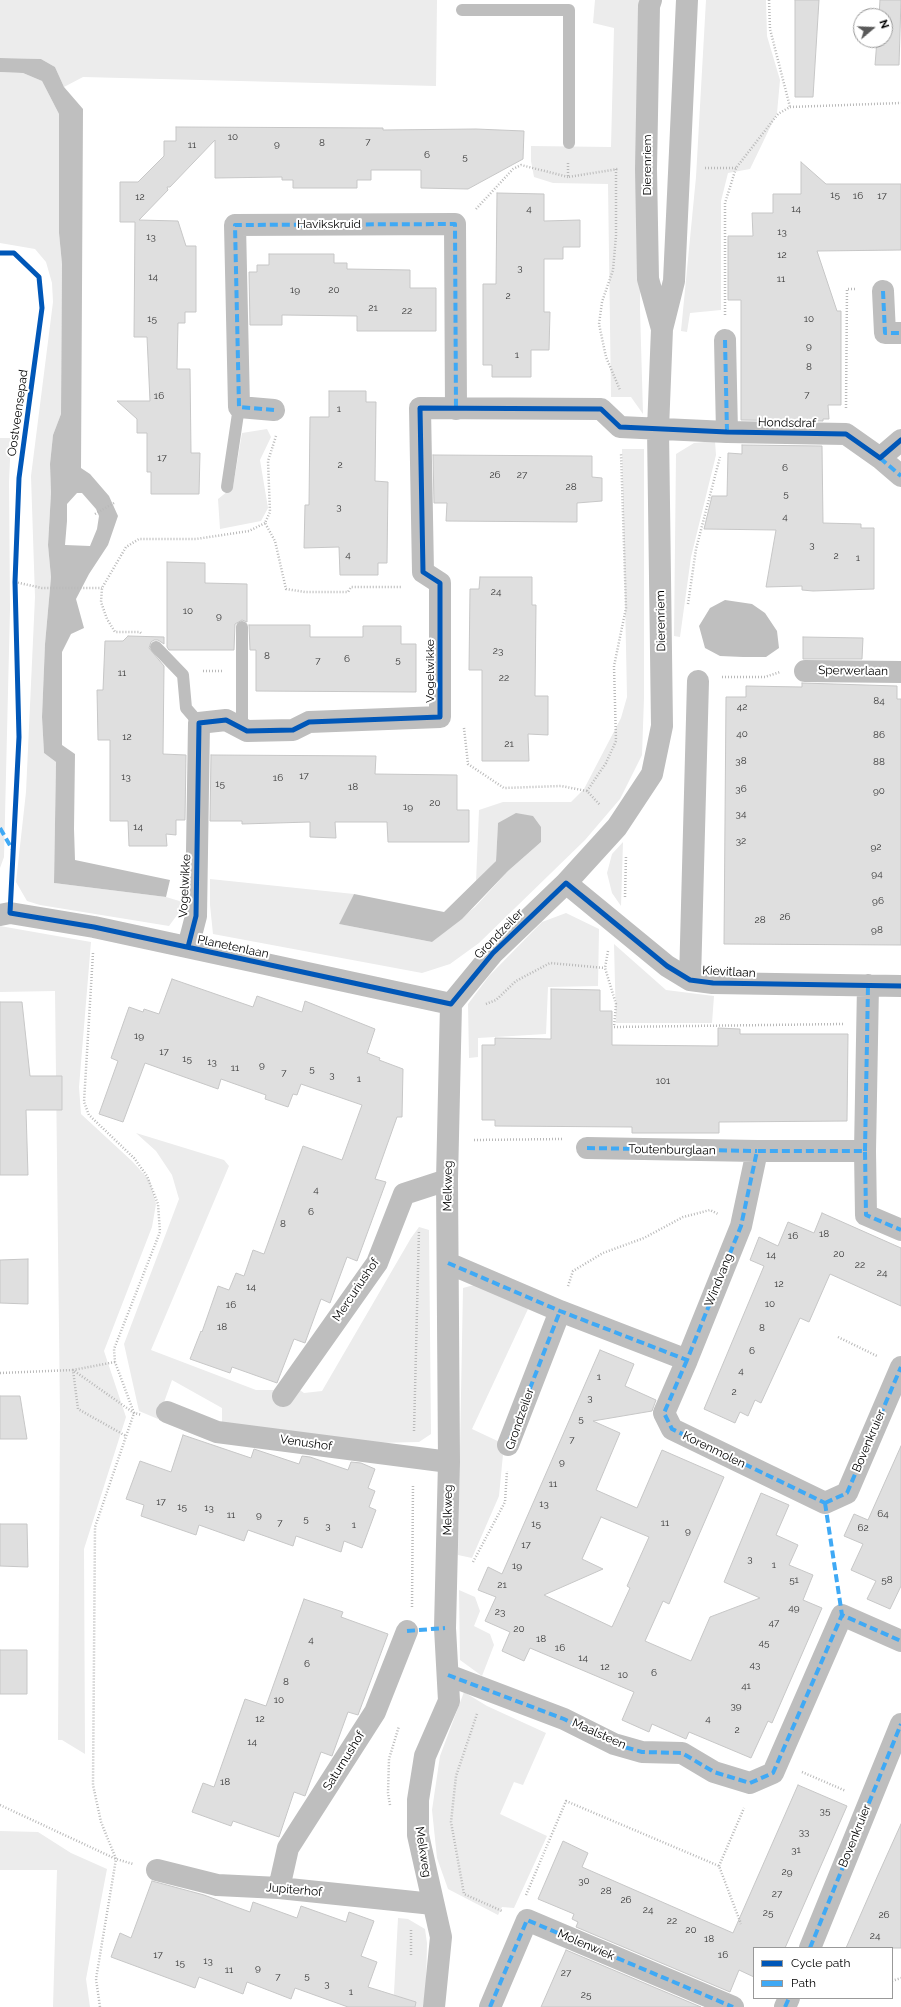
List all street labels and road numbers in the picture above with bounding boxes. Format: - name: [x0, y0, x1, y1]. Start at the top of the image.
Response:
- street label: Dierenriem: [640, 134, 654, 196]
- street label: Havikskruid: [297, 217, 361, 231]
- street label: Oostveensepad: [5, 369, 31, 457]
- street label: Hondsdraf: [758, 415, 816, 431]
- street label: Dierenriem: [653, 590, 669, 652]
- street label: Vogelwikke: [423, 639, 437, 703]
- street label: Sperwerlaan: [818, 663, 888, 679]
- street label: Vogelwikke: [176, 854, 194, 918]
- street label: Grondzeiler: [472, 906, 526, 962]
- street label: Planetenlaan: [196, 932, 270, 962]
- street label: Kievitlaan: [702, 963, 756, 981]
- street label: Toutenburglaan: [628, 1142, 716, 1158]
- street label: Melkweg: [440, 1160, 456, 1212]
- street label: Windvang: [702, 1251, 736, 1309]
- street label: Mercuriushof: [330, 1256, 382, 1324]
- street label: Grondzeiler: [503, 1386, 537, 1452]
- street label: Bovenkruier: [849, 1407, 889, 1475]
- street label: Korenmolen: [680, 1429, 748, 1471]
- street label: Venushof: [279, 1432, 333, 1454]
- street label: Melkweg: [440, 1484, 456, 1536]
- street label: Maalsteen: [570, 1716, 628, 1752]
- street label: Saturnushof: [320, 1729, 368, 1793]
- street label: Bovenkruier: [836, 1802, 874, 1870]
- street label: Melkweg: [412, 1826, 434, 1878]
- street label: Jupiterhof: [265, 1880, 323, 1900]
- street label: Molenwiek: [555, 1927, 617, 1963]

